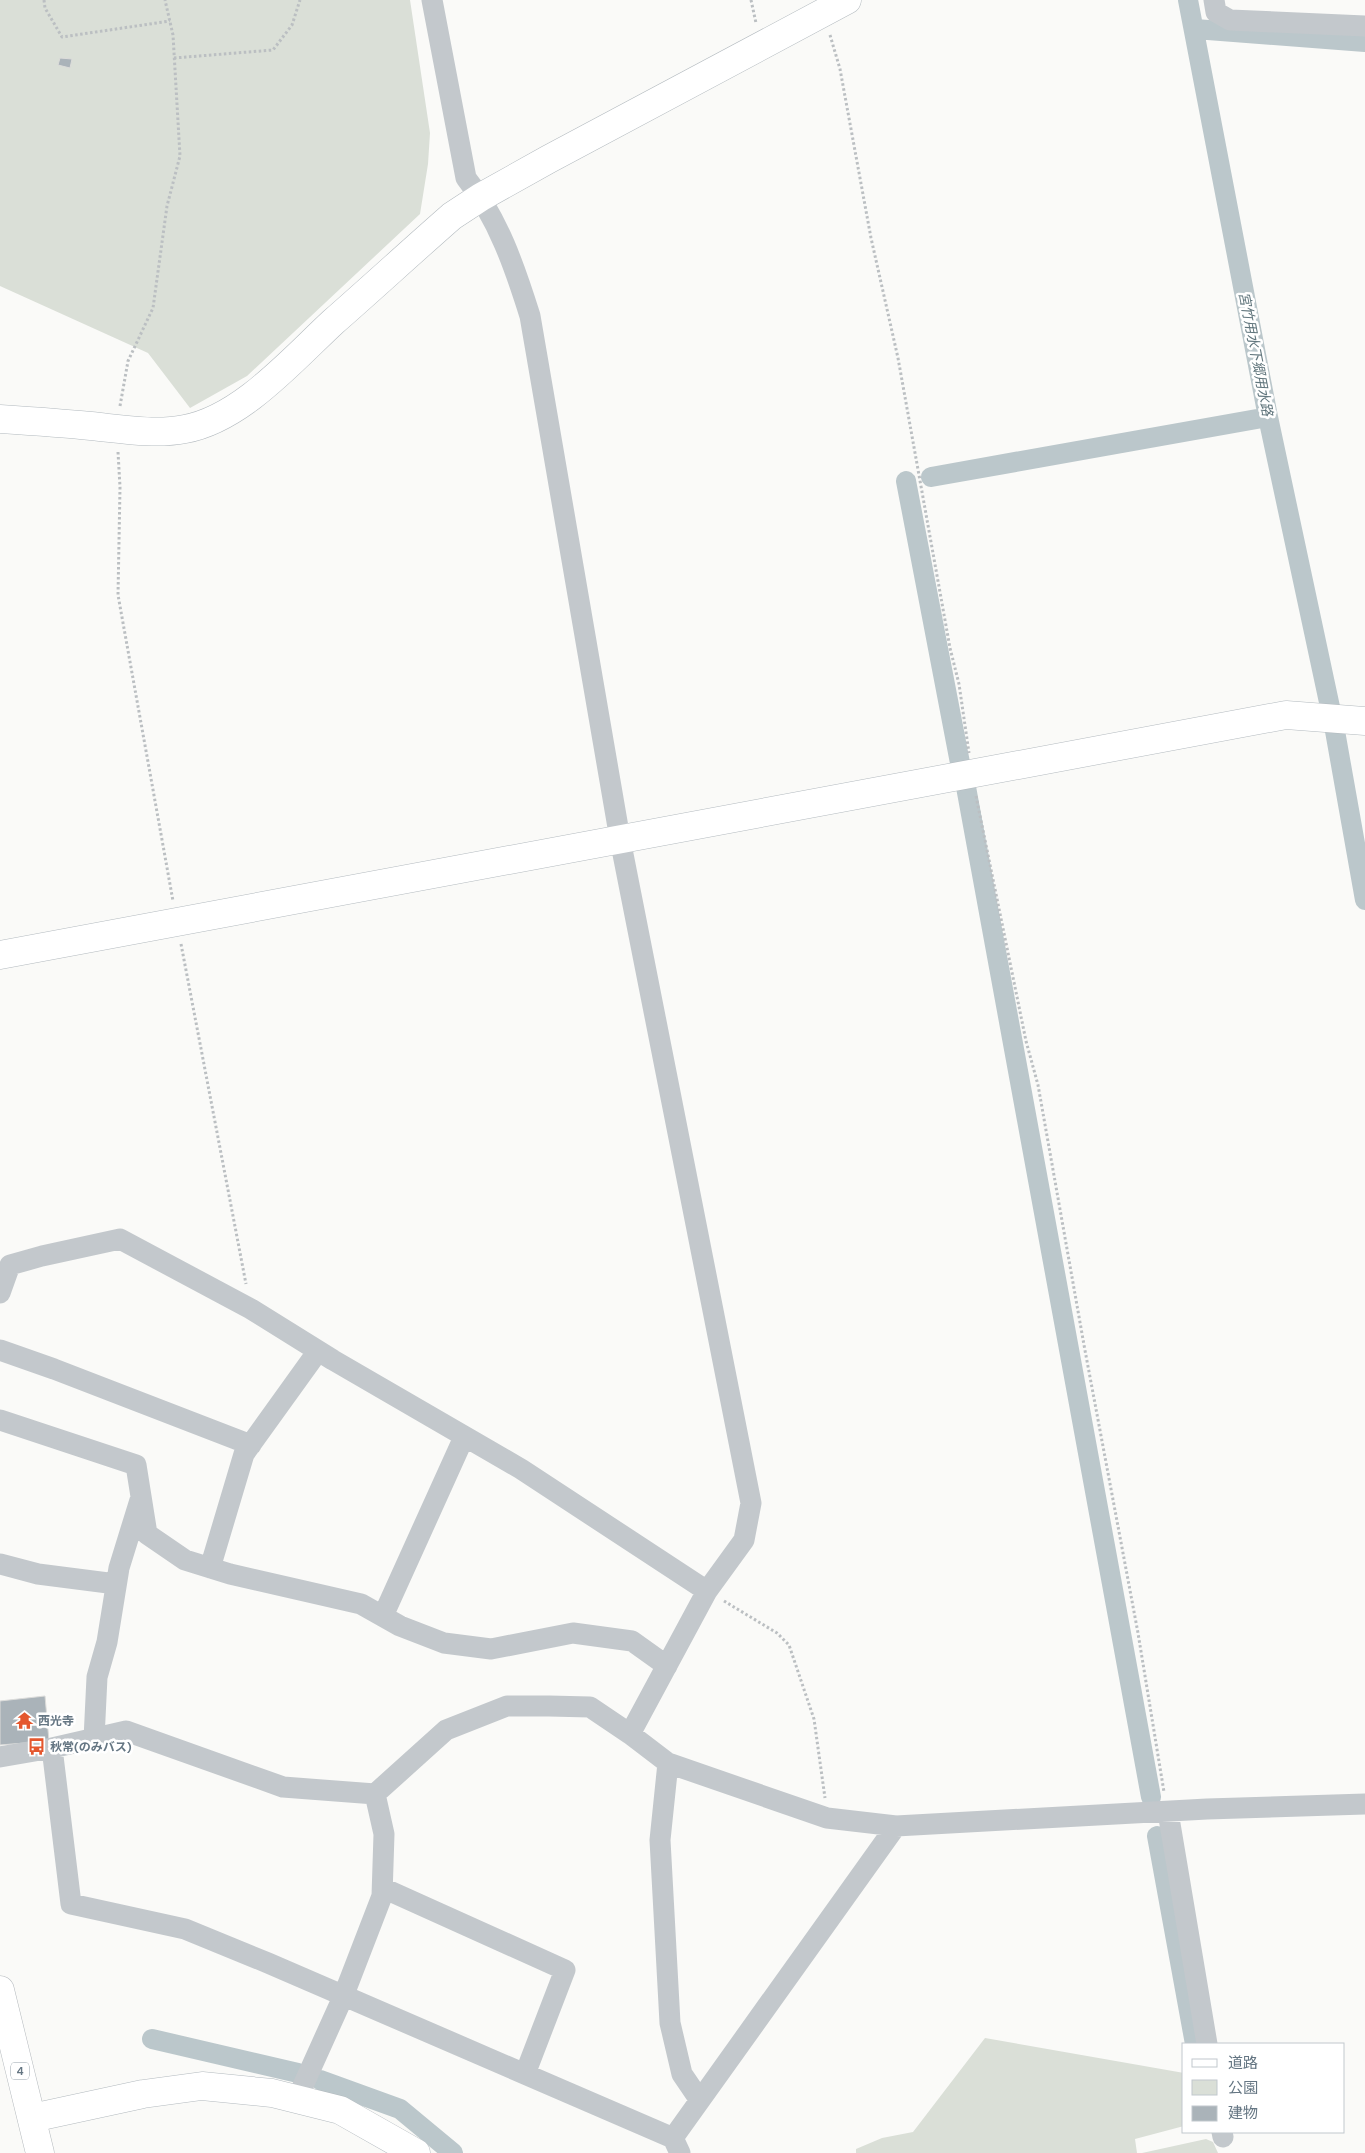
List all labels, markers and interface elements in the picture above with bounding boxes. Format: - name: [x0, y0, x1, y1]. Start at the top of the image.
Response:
- water label: 宮竹用水下郷用水路: [1235, 290, 1277, 419]
- temple icon: 西光寺: [14, 1711, 34, 1731]
- place label: 西光寺: [38, 1713, 74, 1729]
- bus stop icon: 秋常(のみバス): [26, 1737, 46, 1757]
- place label: 秋常(のみバス): [50, 1739, 132, 1755]
- legend: [1182, 2043, 1345, 2133]
- text: 道路: [1228, 2053, 1258, 2073]
- road number: 4: [11, 2062, 29, 2080]
- text: 公園: [1228, 2078, 1258, 2098]
- text: 建物: [1228, 2103, 1258, 2123]

